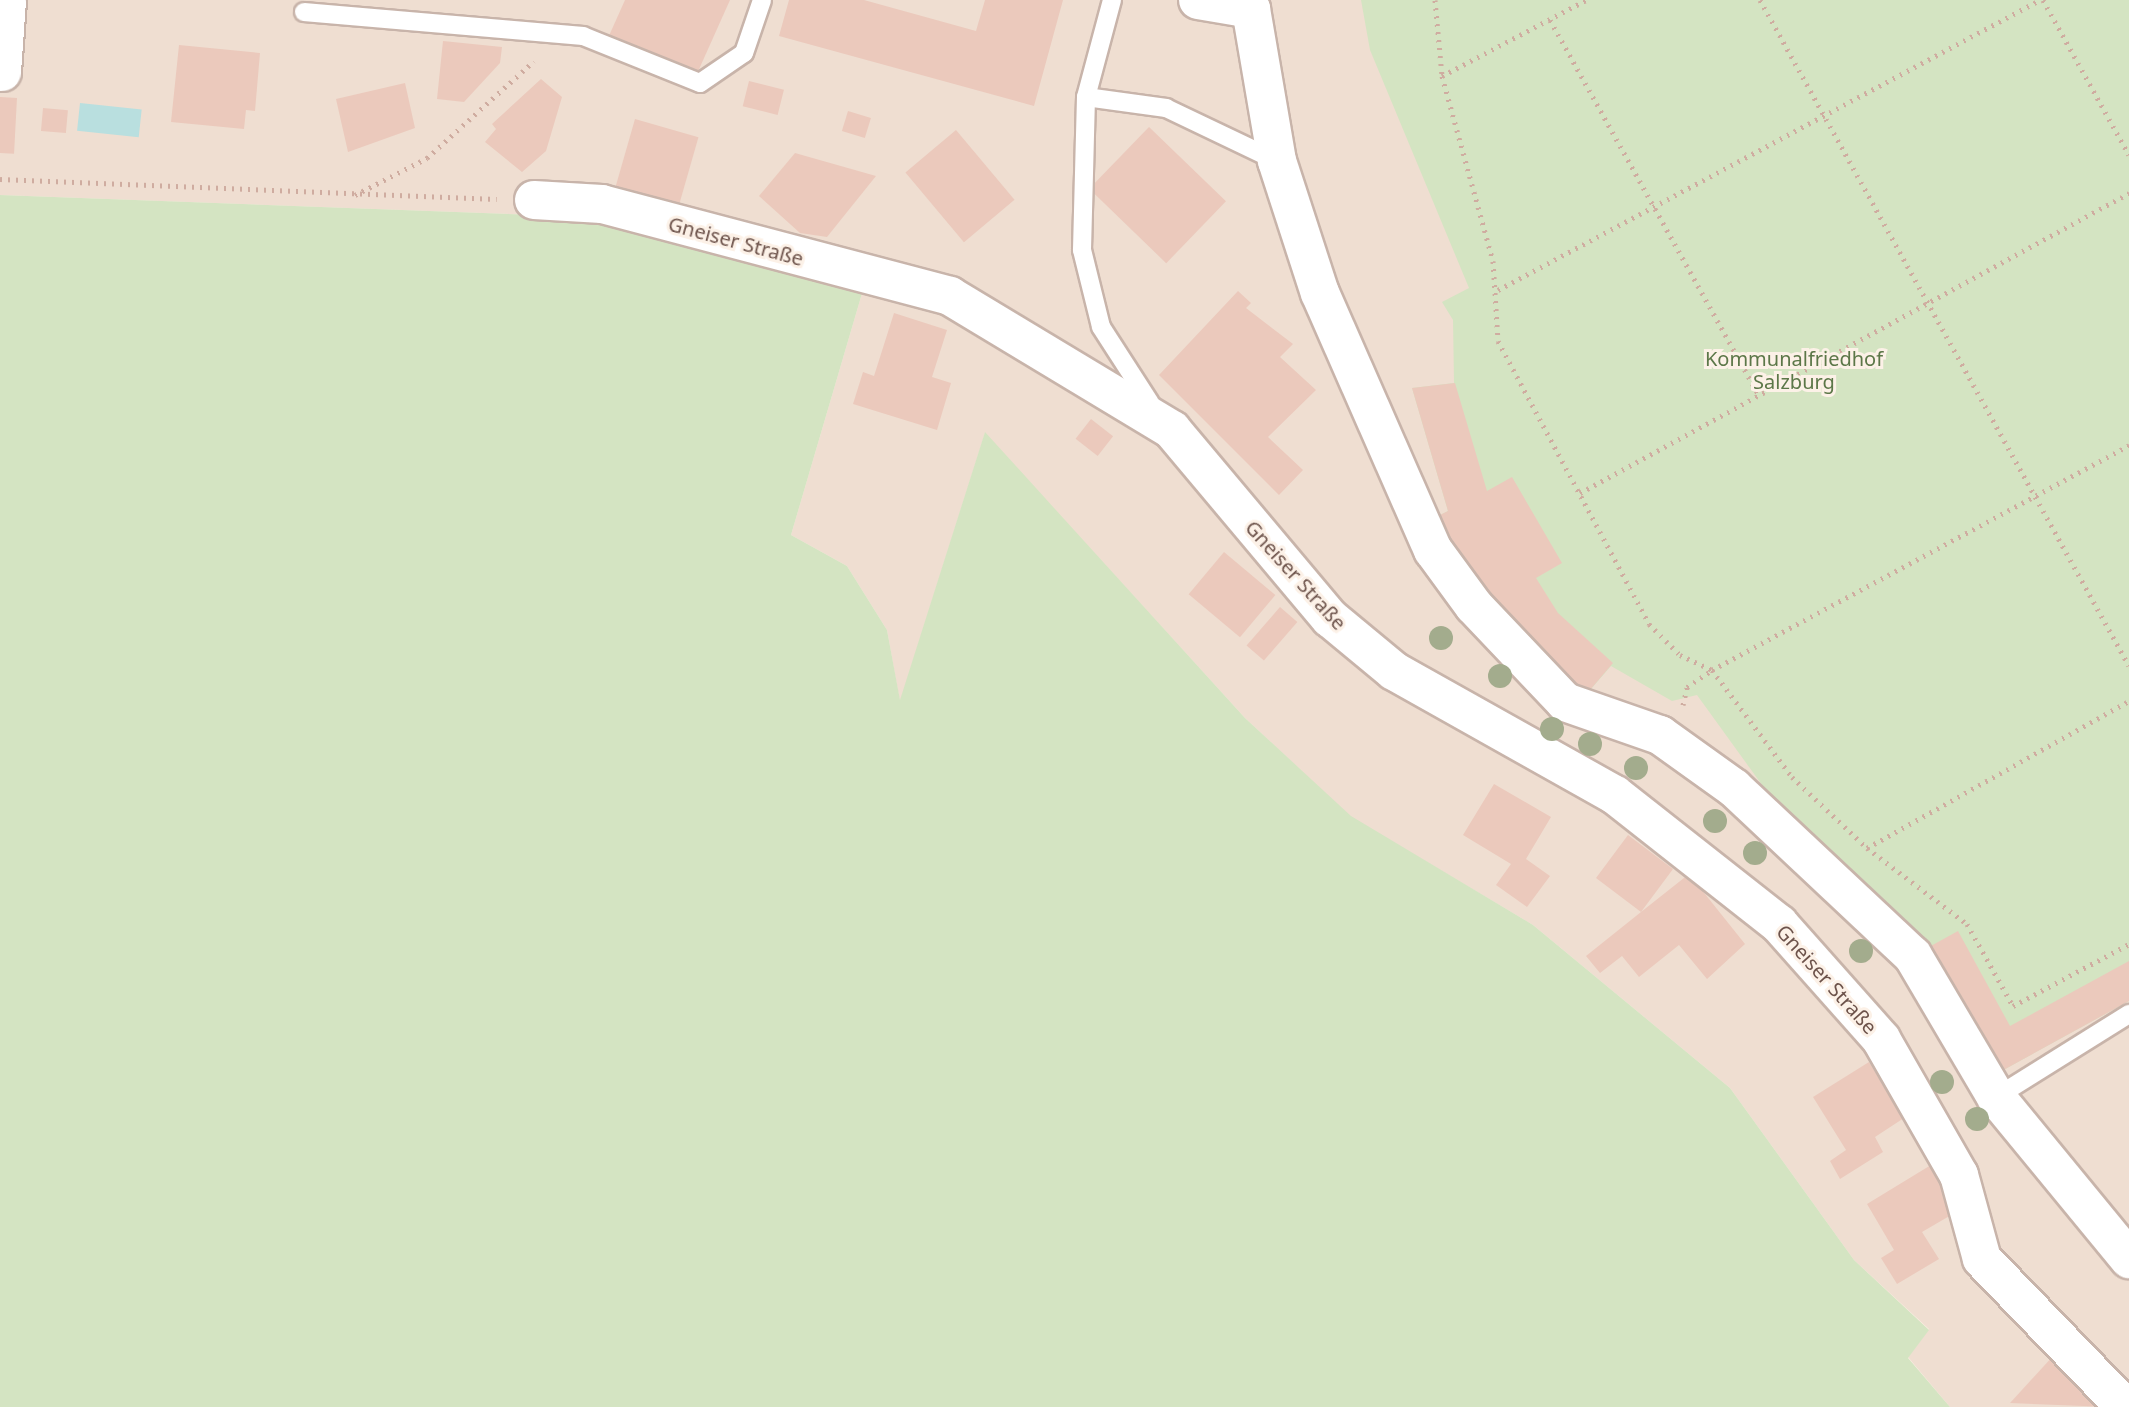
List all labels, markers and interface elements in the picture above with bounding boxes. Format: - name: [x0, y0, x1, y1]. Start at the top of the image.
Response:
- street label: Gneiser Straße: [666, 211, 806, 271]
- park label: Kommunalfriedhof Salzburg: [1705, 346, 1883, 393]
- street label: Gneiser Straße: [1241, 515, 1351, 635]
- street label: Gneiser Straße: [1772, 919, 1882, 1039]

